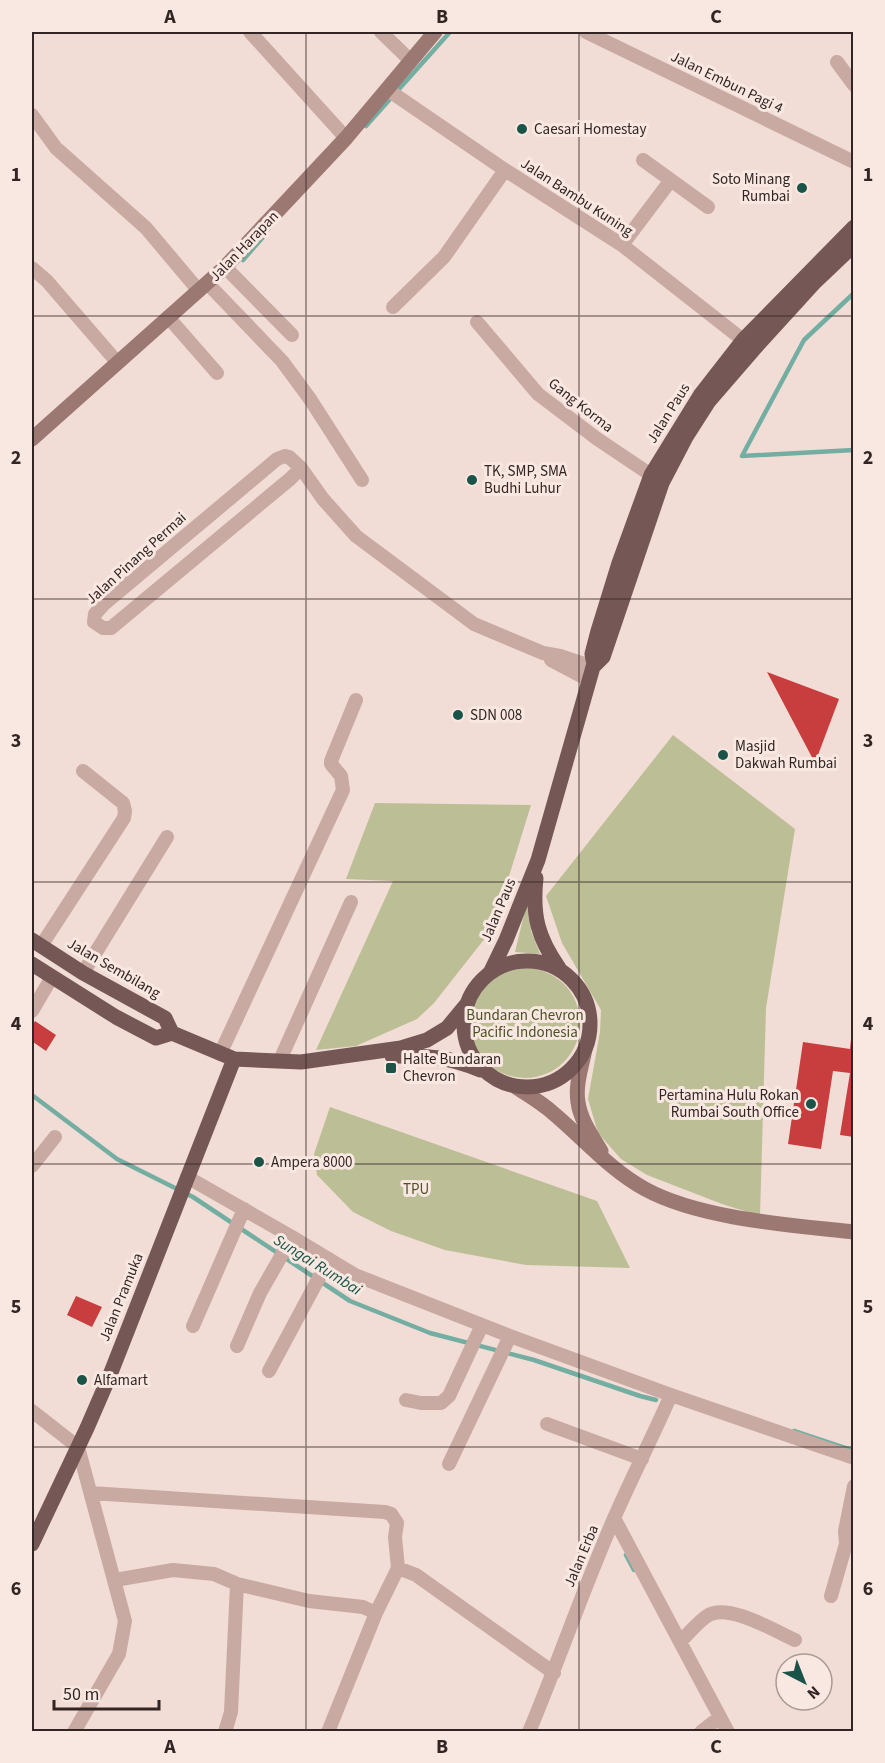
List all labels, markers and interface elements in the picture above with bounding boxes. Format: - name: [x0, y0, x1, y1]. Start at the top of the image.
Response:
- text: A: [163, 3, 176, 31]
- text: B: [436, 3, 448, 31]
- text: C: [710, 3, 722, 31]
- street label: Jalan Embun Pagi 4: [667, 46, 787, 119]
- place label: Caesari Homestay: [534, 119, 646, 140]
- marker: Caesari Homestay: [515, 122, 529, 136]
- street label: Jalan Bambu Kuning: [517, 153, 637, 242]
- text: 1: [11, 161, 21, 189]
- text: 1: [863, 161, 873, 189]
- place label: Soto Minang Rumbai: [712, 169, 790, 207]
- marker: Soto Minang Rumbai: [795, 181, 809, 195]
- street label: Jalan Harapan: [205, 206, 284, 286]
- street label: Gang Korma: [544, 373, 618, 438]
- street label: Jalan Paus: [642, 379, 695, 447]
- text: 2: [11, 444, 21, 472]
- text: 2: [863, 444, 873, 472]
- place label: TK, SMP, SMA Budhi Luhur: [484, 461, 568, 499]
- marker: TK, SMP, SMA Budhi Luhur: [465, 473, 479, 487]
- street label: Jalan Pinang Permai: [82, 508, 191, 609]
- place label: SDN 008: [470, 705, 522, 726]
- marker: SDN 008: [451, 708, 465, 722]
- text: 3: [11, 727, 21, 755]
- text: 3: [863, 727, 873, 755]
- place label: Masjid Dakwah Rumbai: [735, 736, 837, 774]
- marker: Masjid Dakwah Rumbai: [716, 748, 730, 762]
- street label: Jalan Paus: [476, 875, 521, 945]
- street label: Jalan Sembilang: [63, 933, 165, 1004]
- park label: Bundaran Chevron Pacific Indonesia: [466, 1005, 584, 1043]
- text: 4: [11, 1010, 22, 1038]
- text: 4: [863, 1010, 874, 1038]
- place label: Halte Bundaran Chevron: [403, 1049, 501, 1087]
- marker: Halte Bundaran Chevron: [384, 1061, 398, 1075]
- place label: Pertamina Hulu Rokan Rumbai South Office: [659, 1085, 799, 1123]
- marker: Pertamina Hulu Rokan Rumbai South Office: [804, 1097, 818, 1111]
- place label: Ampera 8000: [271, 1152, 353, 1173]
- marker: Ampera 8000: [252, 1155, 266, 1169]
- park label: TPU: [403, 1179, 429, 1200]
- water label: Sungai Rumbai: [269, 1229, 366, 1301]
- street label: Jalan Pramuka: [94, 1250, 149, 1345]
- text: 5: [11, 1293, 21, 1321]
- text: 5: [863, 1293, 873, 1321]
- place label: Alfamart: [94, 1370, 148, 1391]
- marker: Alfamart: [75, 1373, 89, 1387]
- street label: Jalan Erba: [559, 1522, 604, 1591]
- text: 6: [11, 1575, 21, 1603]
- text: 6: [863, 1575, 873, 1603]
- north arrow: [774, 1652, 834, 1712]
- scale bar: [54, 1673, 159, 1711]
- text: N: [802, 1681, 825, 1704]
- text: 50 m: [63, 1682, 99, 1707]
- text: A: [163, 1733, 176, 1761]
- text: B: [436, 1733, 448, 1761]
- text: C: [710, 1733, 722, 1761]

